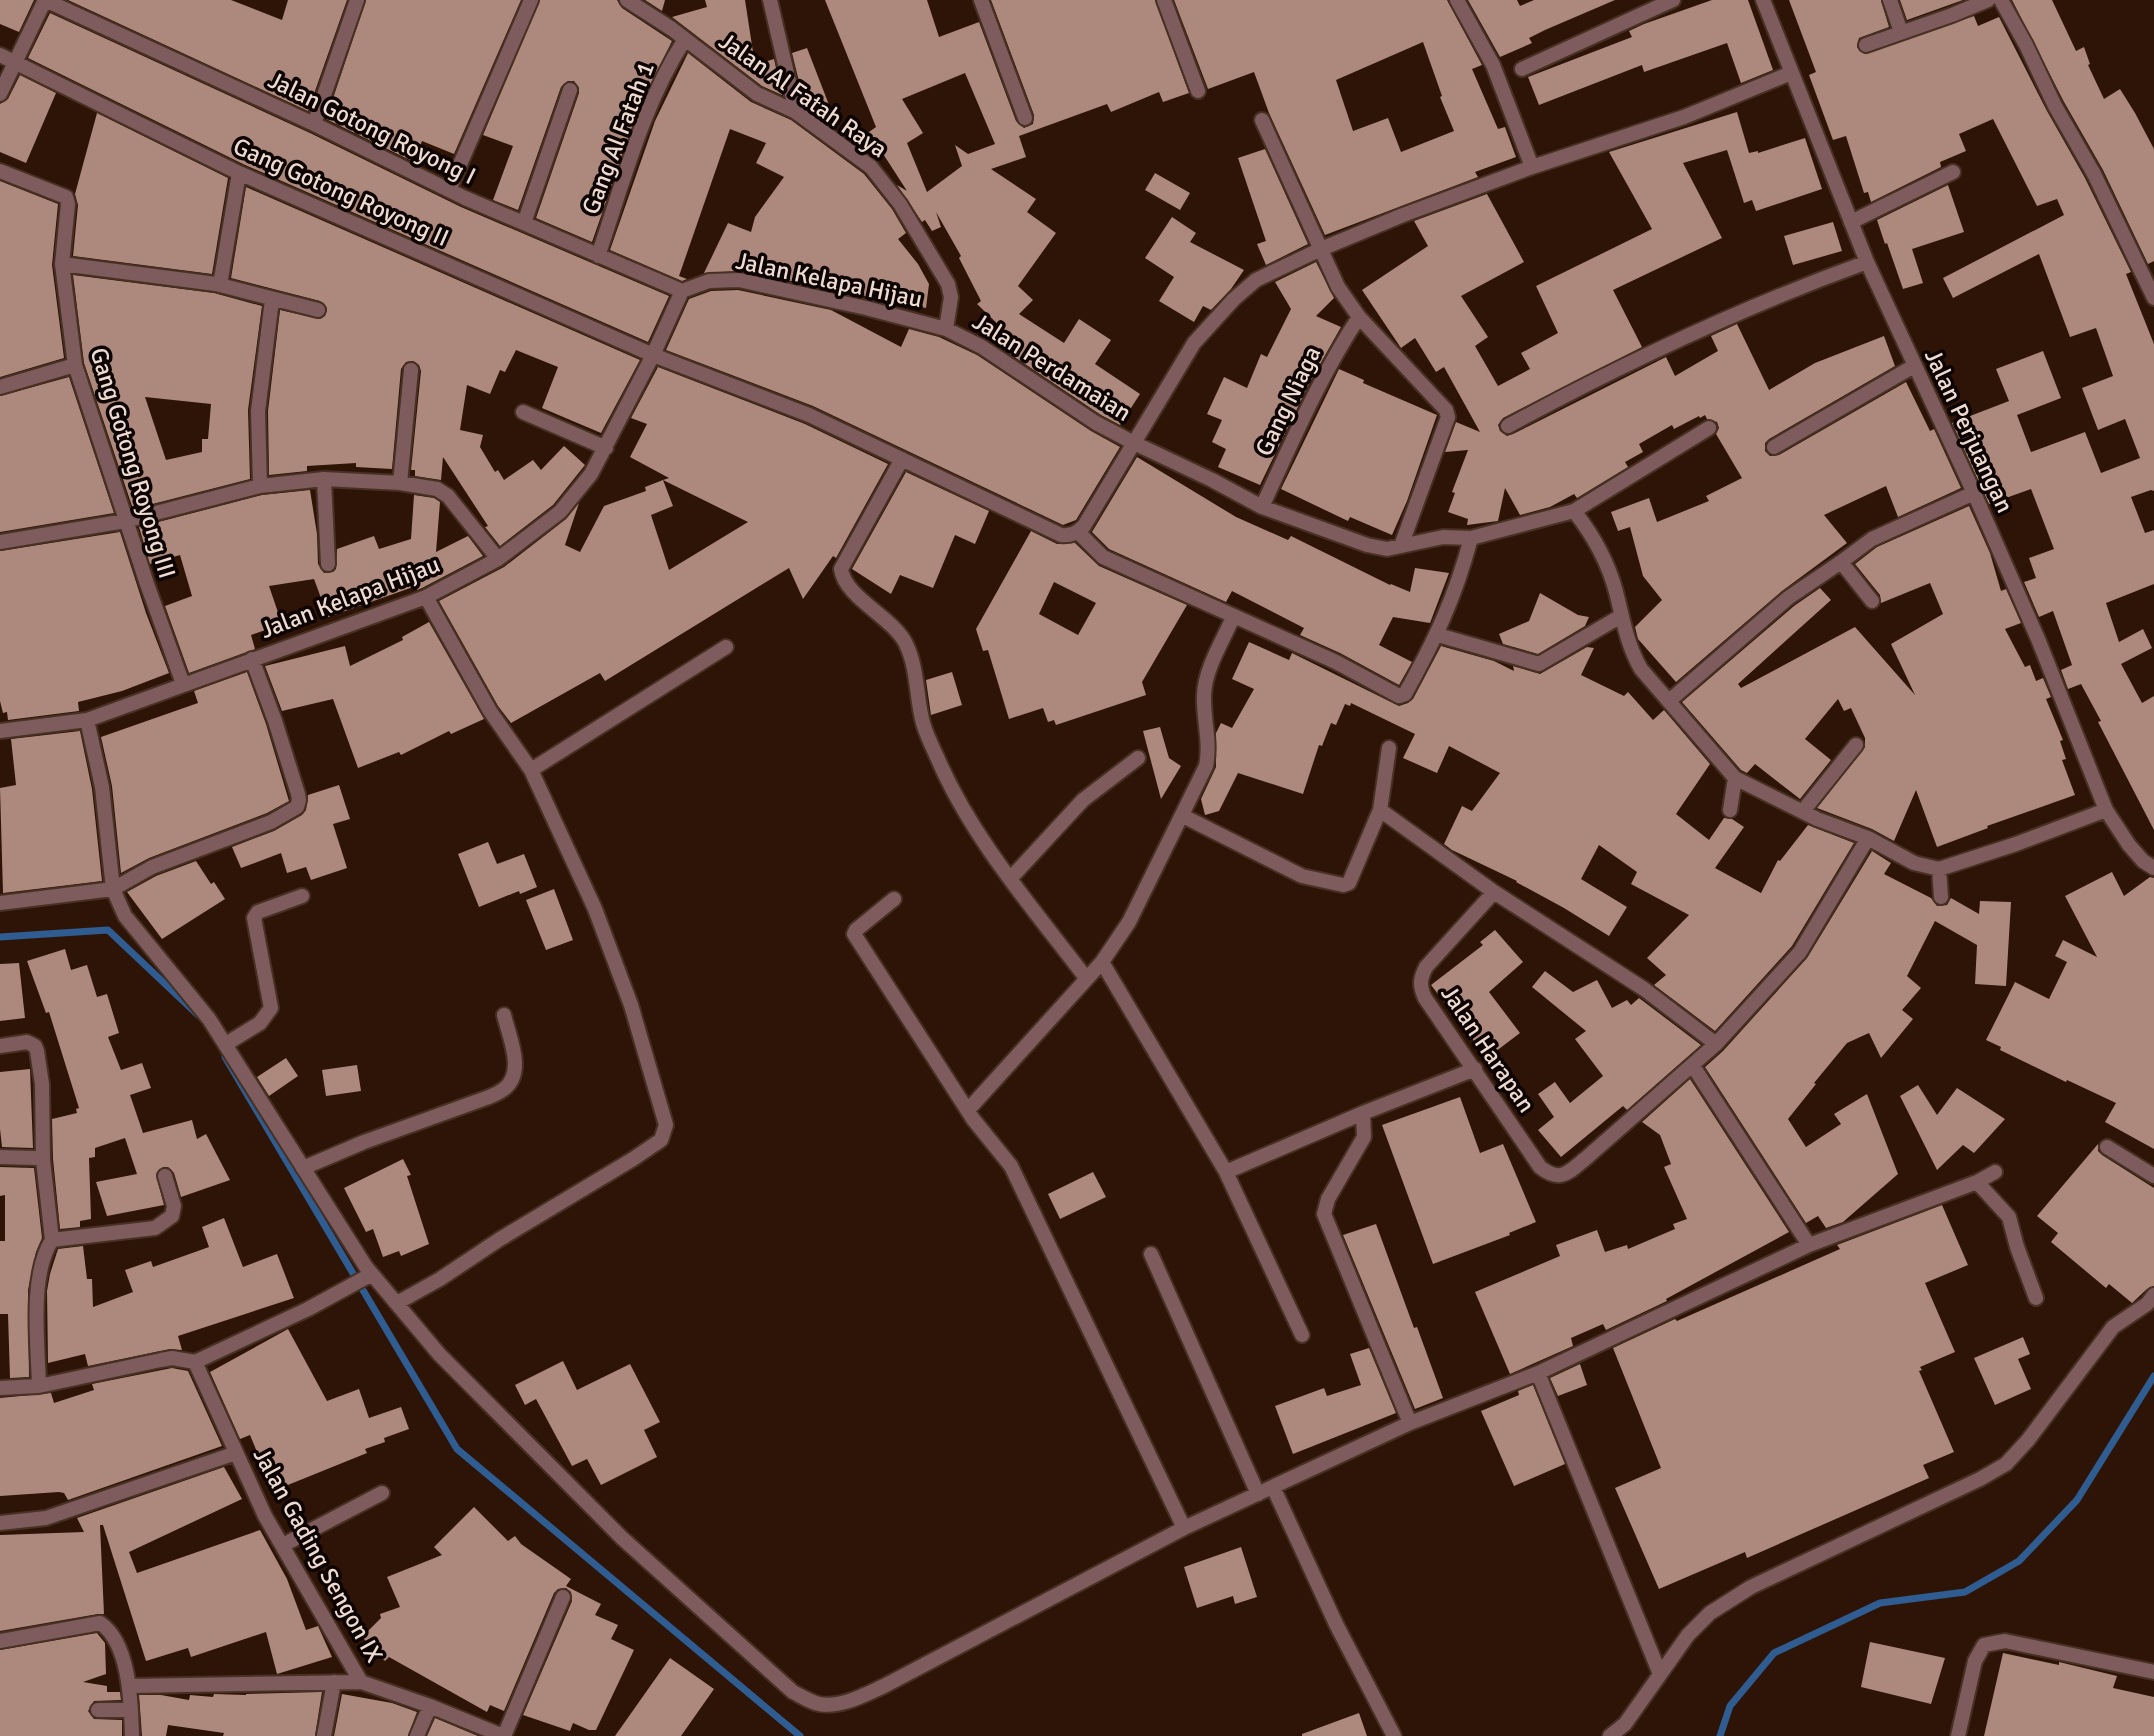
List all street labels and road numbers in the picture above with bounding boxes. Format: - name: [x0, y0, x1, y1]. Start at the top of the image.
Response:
- street label: Jalan Al Fatah Raya: [713, 26, 893, 164]
- street label: Gang Al Fatah 1: [575, 58, 661, 218]
- street label: Jalan Gotong Royong I: [263, 65, 481, 191]
- street label: Gang Gotong Royong II: [229, 131, 453, 253]
- street label: Jalan Kelapa Hijau: [733, 246, 925, 314]
- street label: Jalan Perdamaian: [967, 306, 1137, 428]
- street label: Gang Niaga: [1249, 341, 1327, 461]
- street label: Gang Gotong Royong III: [84, 344, 182, 582]
- street label: Jalan Perjuangan: [1918, 344, 2020, 518]
- street label: Jalan Kelapa Hijau: [256, 549, 444, 645]
- street label: Jalan Harapan: [1434, 980, 1542, 1118]
- street label: Jalan Gading Sengon IX: [247, 1442, 389, 1668]

